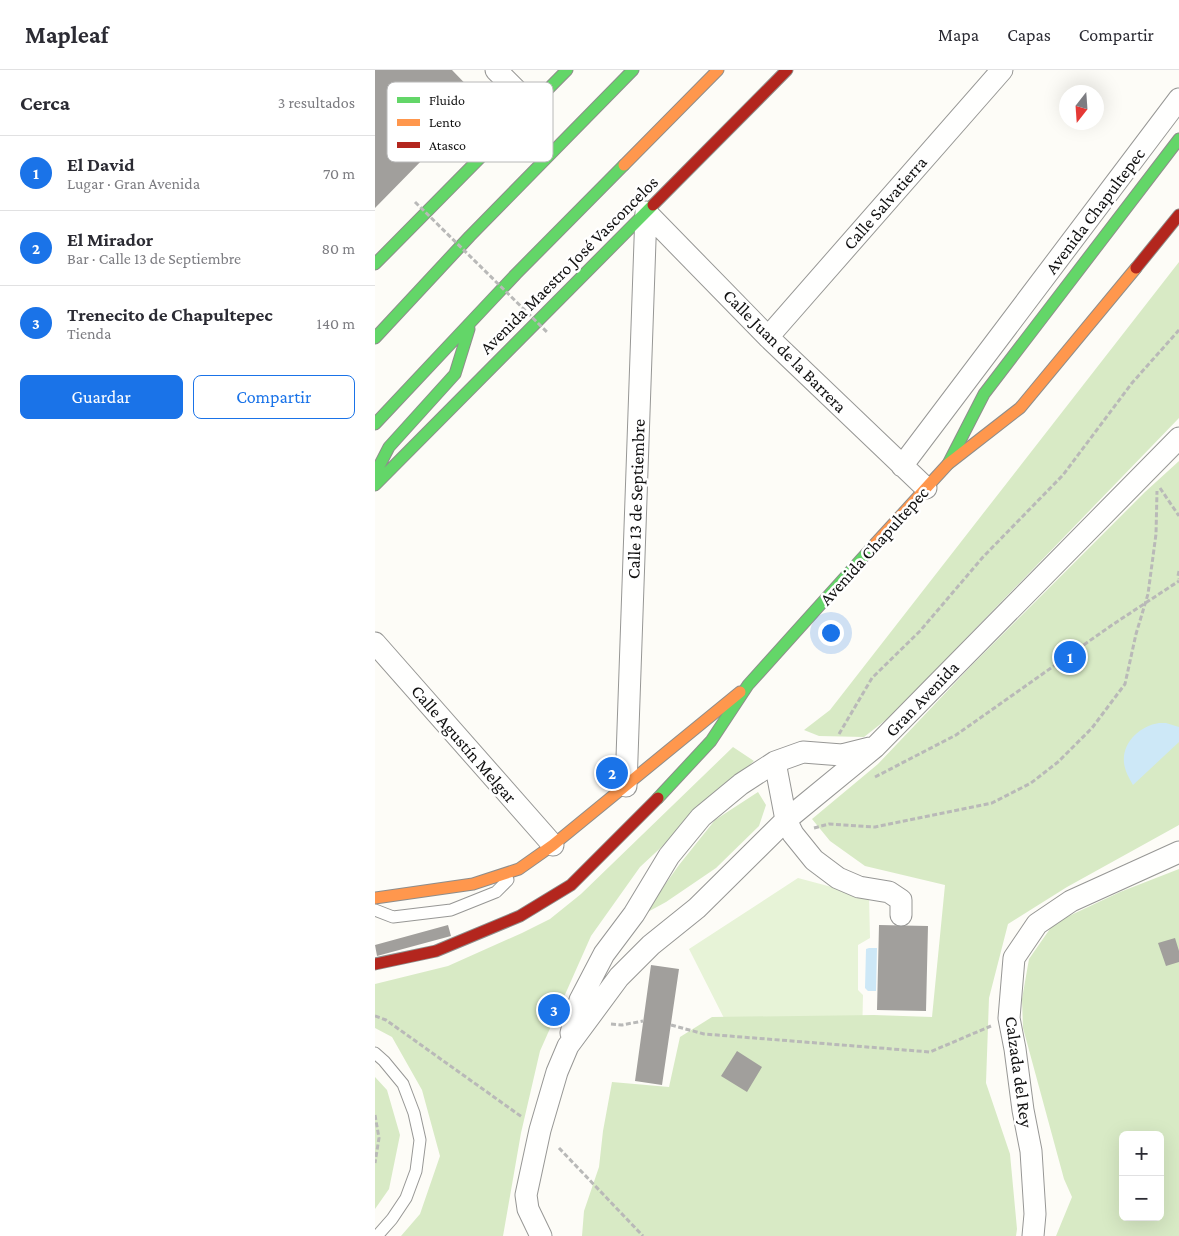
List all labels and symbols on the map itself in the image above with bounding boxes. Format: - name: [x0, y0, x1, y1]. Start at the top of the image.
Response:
- legend: [387, 82, 553, 162]
- north arrow: [1059, 85, 1104, 130]
- text: Fluido: [429, 92, 465, 108]
- text: Lento: [429, 114, 461, 130]
- text: Atasco: [429, 137, 466, 153]
- street label: Avenida Chapultepec: [1041, 144, 1149, 278]
- street label: Calle Salvatierra: [839, 152, 931, 254]
- street label: Avenida Maestro José Vasconcelos: [476, 172, 662, 358]
- street label: Calle Juan de la Barrera: [719, 285, 851, 417]
- street label: Calle 13 de Septiembre: [623, 418, 649, 579]
- street label: Avenida Chapultepec: [816, 482, 933, 609]
- your location: [818, 620, 844, 646]
- pin: 1: [1054, 638, 1086, 676]
- street label: Gran Avenida: [881, 657, 963, 741]
- street label: Calle Agustín Melgar: [407, 681, 521, 807]
- pin: 2: [596, 754, 628, 792]
- pin: 3: [538, 991, 570, 1029]
- street label: Calzada del Rey: [1001, 1015, 1037, 1130]

